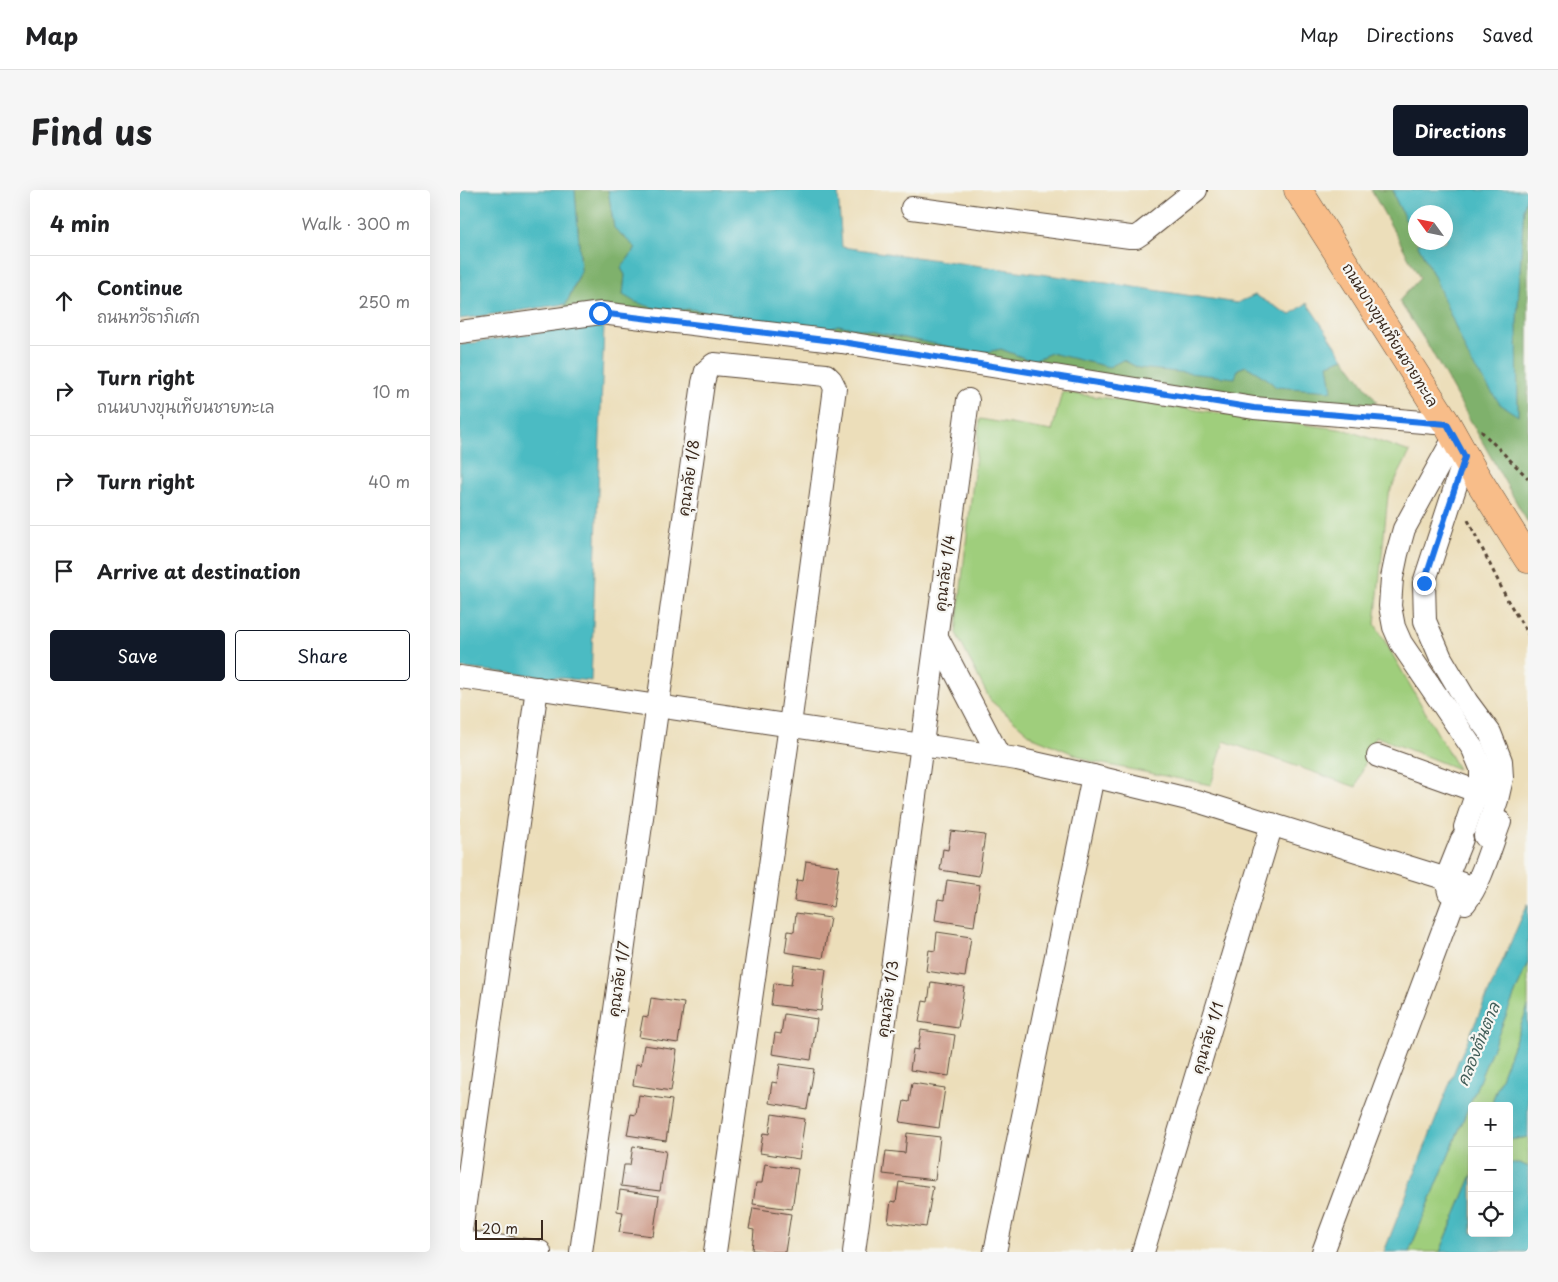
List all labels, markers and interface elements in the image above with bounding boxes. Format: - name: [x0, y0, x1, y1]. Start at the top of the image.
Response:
- text: Map: [25, 17, 78, 53]
- text: Map: [1300, 21, 1338, 48]
- text: Directions: [1366, 21, 1454, 48]
- text: Saved: [1482, 21, 1533, 48]
- text: Find us: [30, 104, 152, 157]
- button: Directions: [1393, 105, 1528, 156]
- north arrow: [1408, 205, 1453, 250]
- text: 4 min: [50, 207, 110, 239]
- text: Walk · 300 m: [301, 211, 410, 235]
- street label: ถนนบางขุนเทียนชายทะเล: [1337, 258, 1445, 411]
- text: Continue: [97, 273, 183, 301]
- icon: ahead: [50, 287, 78, 315]
- text: 250 m: [359, 289, 410, 313]
- route start: [589, 302, 612, 325]
- text: ถนนทวีธาภิเศก: [97, 304, 200, 328]
- text: Turn right: [97, 363, 195, 391]
- icon: right: [50, 377, 78, 405]
- text: 10 m: [373, 379, 410, 403]
- text: ถนนบางขุนเทียนชายทะเล: [97, 394, 274, 418]
- street label: คุณาลัย 1/8: [671, 438, 705, 518]
- icon: right: [50, 467, 78, 495]
- text: Turn right: [97, 467, 195, 495]
- text: 40 m: [368, 469, 410, 493]
- street label: คุณาลัย 1/4: [927, 533, 961, 613]
- icon: arrive: [50, 557, 78, 585]
- text: Arrive at destination: [97, 557, 301, 585]
- route end: [1413, 572, 1436, 595]
- button: Save: [50, 630, 225, 681]
- button: Share: [235, 630, 410, 681]
- street label: คุณาลัย 1/7: [601, 939, 635, 1018]
- street label: คุณาลัย 1/3: [870, 959, 904, 1039]
- water label: คลองต้นตาล: [1449, 997, 1505, 1089]
- street label: คุณาลัย 1/1: [1185, 999, 1229, 1077]
- map controls: [1468, 1102, 1513, 1237]
- button: +: [1468, 1102, 1513, 1147]
- button: −: [1468, 1147, 1513, 1192]
- button: locate: [1468, 1192, 1513, 1237]
- scale bar: [475, 1217, 542, 1240]
- text: 20 m: [482, 1218, 518, 1239]

